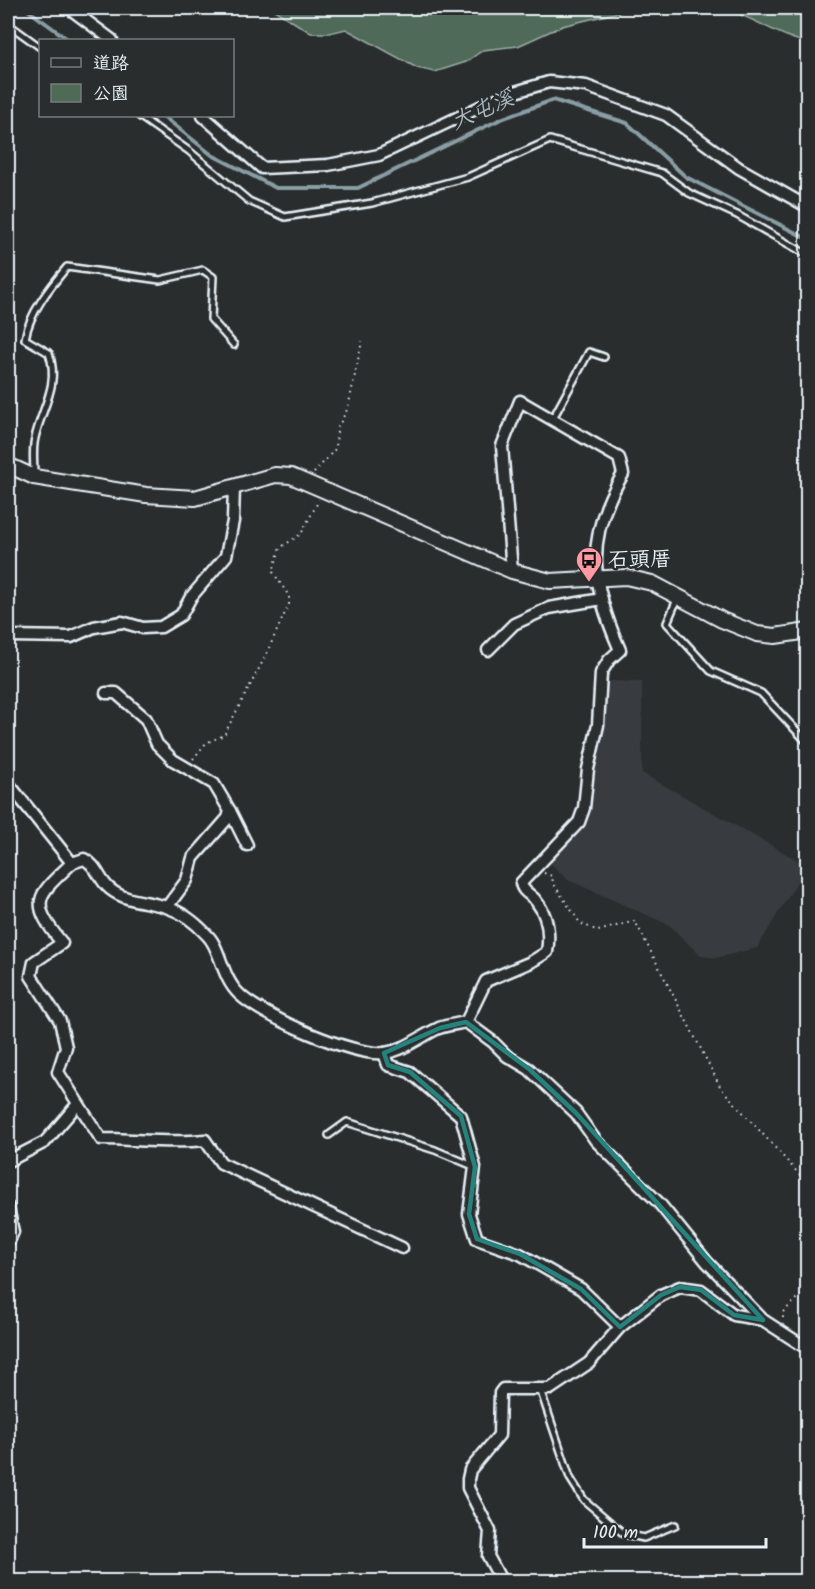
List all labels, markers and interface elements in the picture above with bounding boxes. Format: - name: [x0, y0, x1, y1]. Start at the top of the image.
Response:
- legend: [39, 39, 234, 117]
- text: 道路: [93, 50, 129, 79]
- text: 公園: [93, 80, 129, 109]
- water label: 大屯溪: [446, 81, 521, 140]
- place label: 石頭厝: [608, 544, 671, 577]
- bus stop icon: 石頭厝: [574, 545, 604, 583]
- scale bar: [584, 1511, 766, 1549]
- text: 100 m: [593, 1519, 638, 1548]

